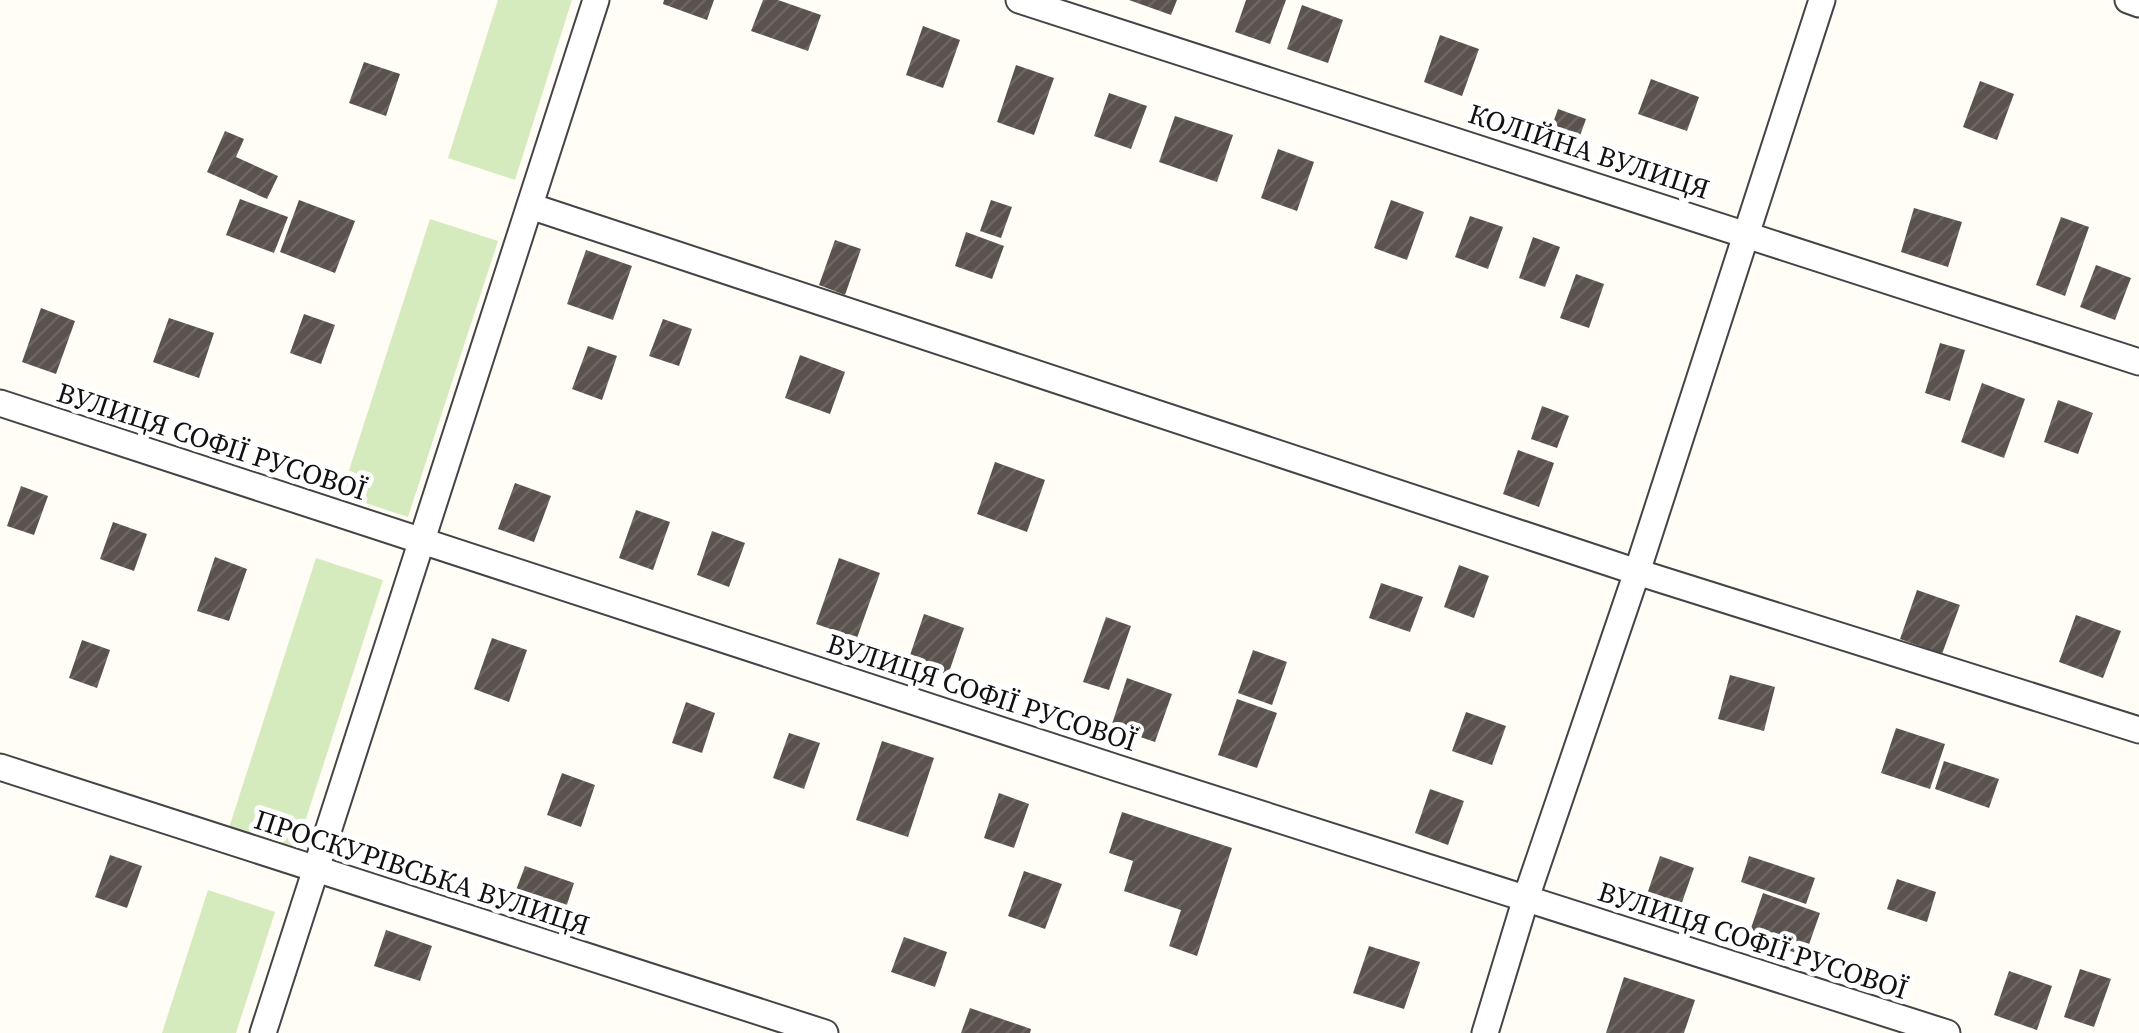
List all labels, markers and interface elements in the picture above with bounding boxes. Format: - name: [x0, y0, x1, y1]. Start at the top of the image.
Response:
- street label: КОЛІЙНА ВУЛИЦЯ: [1464, 94, 1714, 208]
- street label: ВУЛИЦЯ СОФІЇ РУСОВОЇ: [52, 373, 372, 509]
- street label: ВУЛИЦЯ СОФІЇ РУСОВОЇ: [822, 624, 1142, 760]
- street label: ПРОСКУРІВСЬКА ВУЛИЦЯ: [250, 800, 594, 944]
- street label: ВУЛИЦЯ СОФІЇ РУСОВОЇ: [1593, 872, 1913, 1008]

